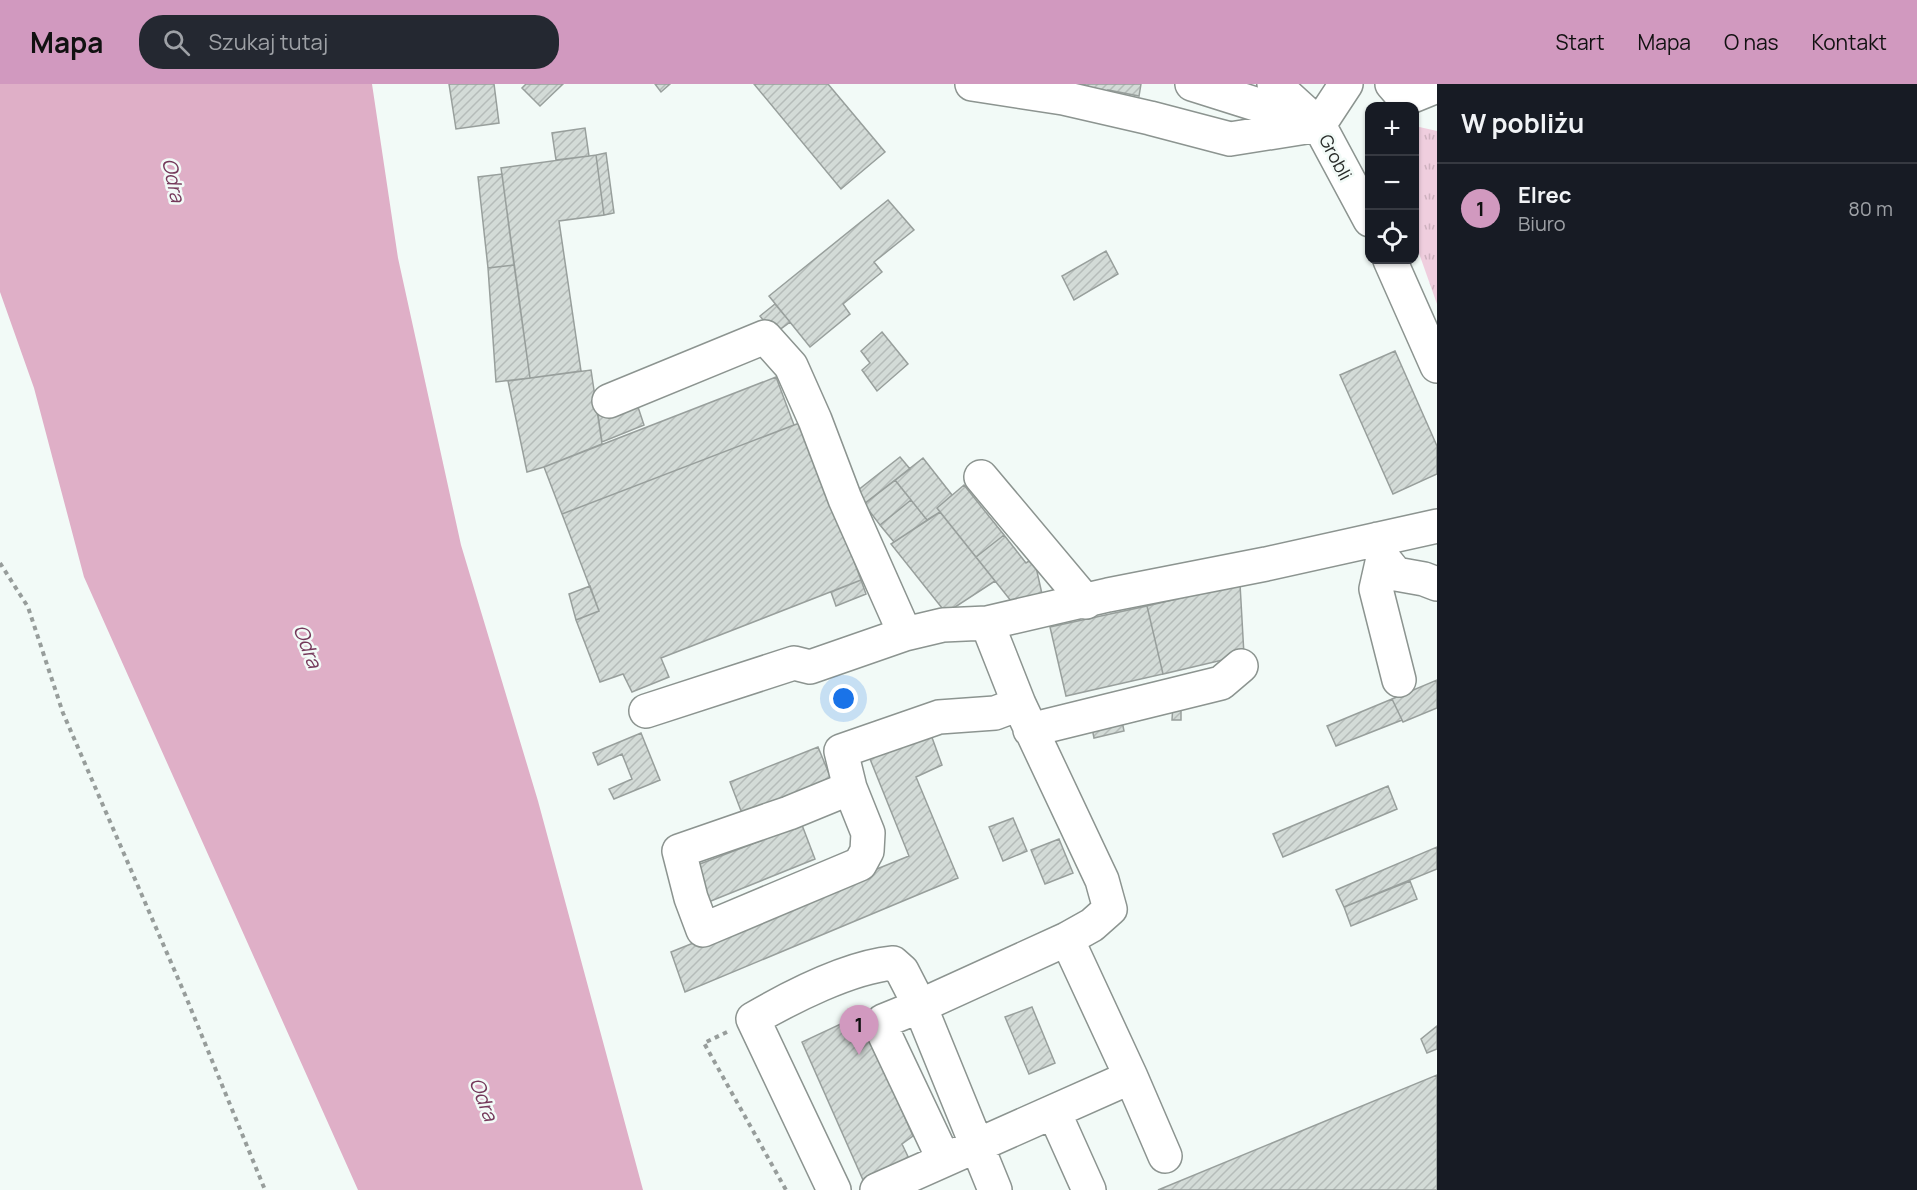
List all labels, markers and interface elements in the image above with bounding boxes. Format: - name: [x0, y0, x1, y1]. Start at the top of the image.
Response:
- search box: [139, 15, 559, 69]
- text: Mapa: [30, 23, 103, 61]
- icon: search: [160, 26, 193, 59]
- text: Szukaj tutaj: [208, 27, 328, 57]
- text: Start: [1556, 28, 1605, 56]
- text: Mapa: [1638, 28, 1691, 56]
- text: O nas: [1724, 28, 1779, 56]
- text: Kontakt: [1812, 28, 1887, 56]
- map controls: [1365, 102, 1419, 264]
- button: +: [1365, 102, 1419, 156]
- text: W pobliżu: [1461, 105, 1584, 141]
- street label: Grobli: [1314, 130, 1358, 184]
- water label: Odra: [156, 156, 192, 205]
- button: −: [1365, 156, 1419, 210]
- text: Elrec: [1518, 180, 1572, 210]
- text: 1: [1476, 195, 1485, 222]
- text: 80 m: [1848, 195, 1893, 222]
- button: locate: [1365, 210, 1419, 264]
- text: Biuro: [1518, 210, 1566, 237]
- water label: Odra: [287, 621, 329, 672]
- your location: [829, 684, 858, 713]
- pin: 1: [840, 1006, 878, 1055]
- water label: Odra: [463, 1074, 505, 1125]

